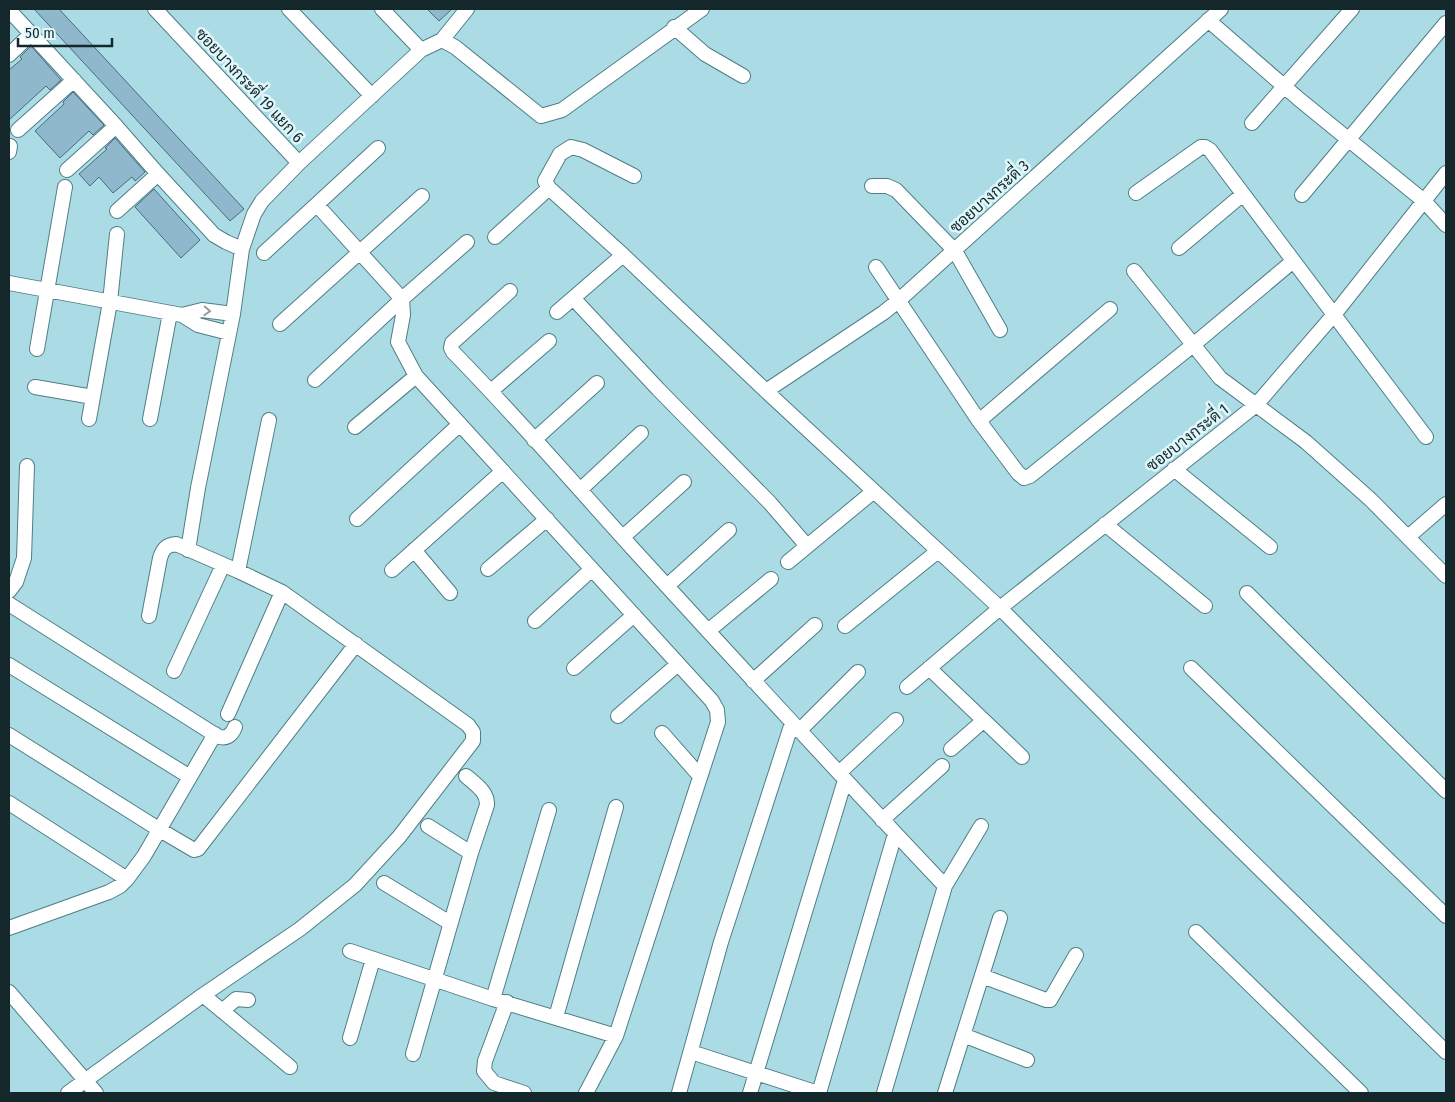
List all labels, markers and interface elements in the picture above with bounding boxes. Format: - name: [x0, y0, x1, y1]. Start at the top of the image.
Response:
- scale bar: [18, 15, 111, 47]
- street label: ซอยบางกระดี่ 19 แยก 6: [192, 21, 311, 147]
- text: 50 m: [25, 24, 55, 42]
- street label: ซอยบางกระดี่ 3: [943, 152, 1033, 237]
- one-way arrow: [204, 306, 212, 317]
- street label: ซอยบางกระดี่ 1: [1139, 396, 1232, 475]

